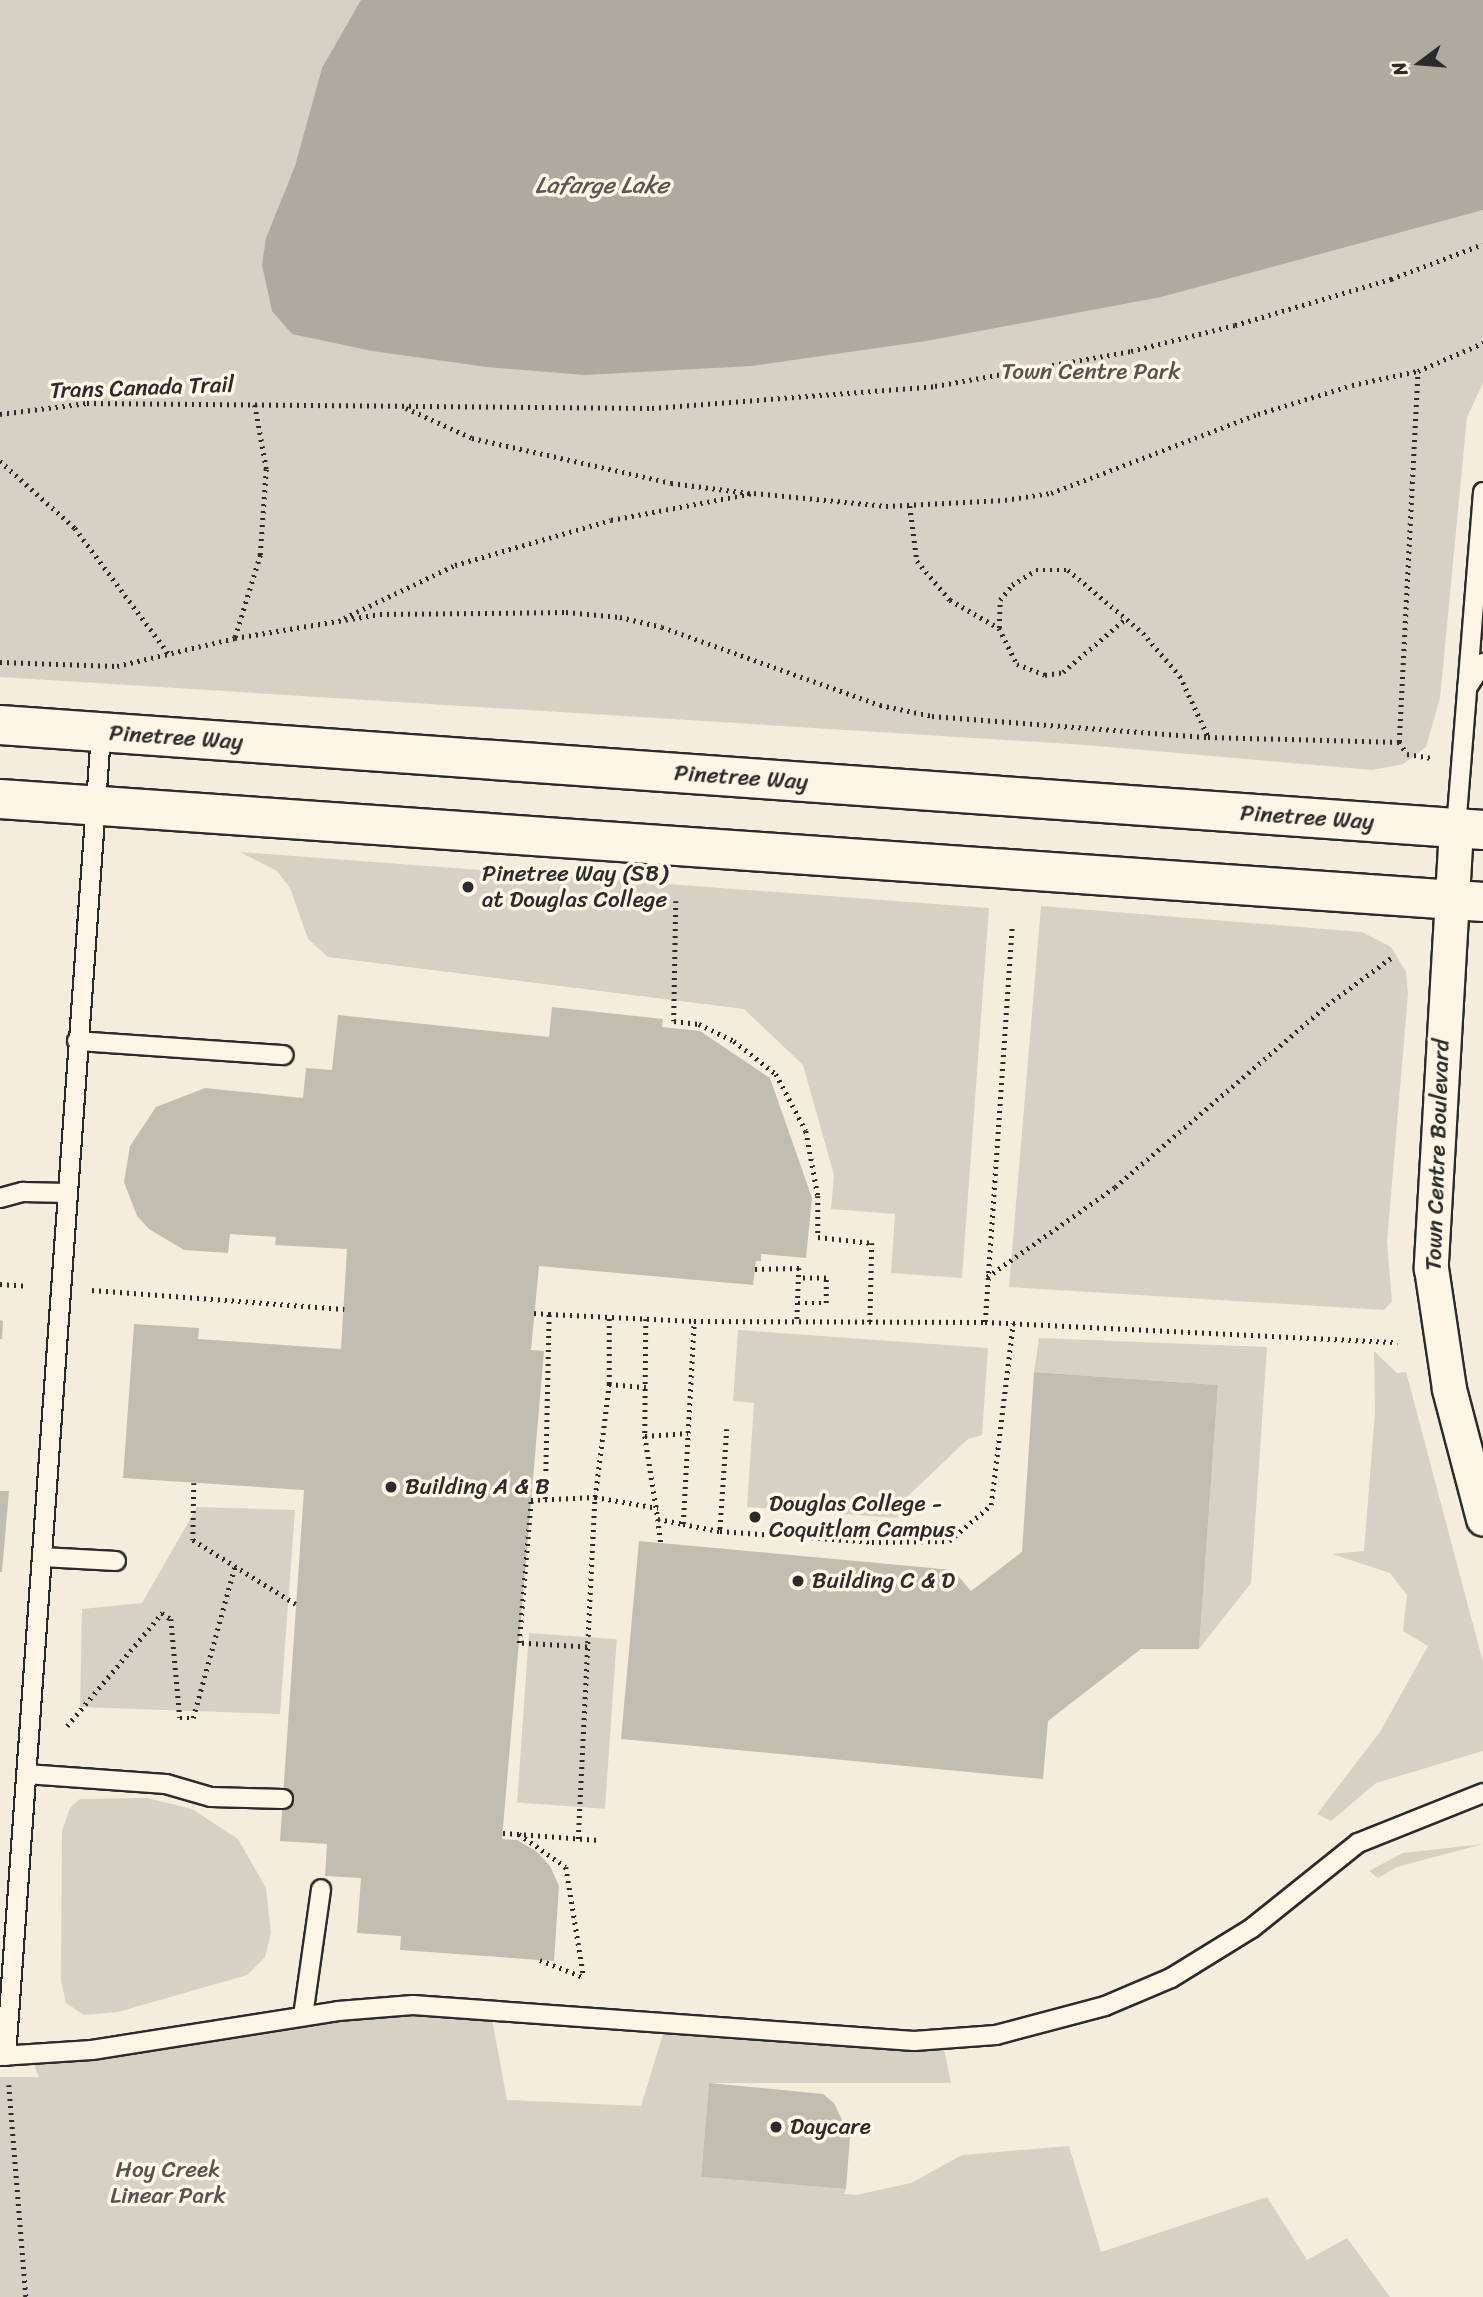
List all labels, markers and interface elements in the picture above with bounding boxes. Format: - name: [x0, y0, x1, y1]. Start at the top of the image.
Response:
- north arrow: [1385, 28, 1455, 98]
- text: N: [1382, 58, 1417, 80]
- water label: Lafarge Lake: [535, 172, 669, 200]
- park label: Town Centre Park: [1001, 358, 1181, 386]
- street label: Trans Canada Trail: [50, 371, 234, 405]
- street label: Pinetree Way: [108, 720, 244, 756]
- street label: Pinetree Way: [673, 760, 809, 796]
- street label: Pinetree Way: [1239, 800, 1375, 836]
- place label: Pinetree Way (SB) at Douglas College: [482, 860, 668, 914]
- marker: Pinetree Way (SB) at Douglas College: [460, 879, 476, 895]
- street label: Town Centre Boulevard: [1420, 1038, 1456, 1272]
- place label: Building A & B: [405, 1473, 549, 1501]
- marker: Building A & B: [383, 1479, 399, 1495]
- place label: Douglas College - Coquitlam Campus: [769, 1490, 954, 1544]
- marker: Douglas College - Coquitlam Campus: [747, 1509, 763, 1525]
- place label: Building C & D: [812, 1567, 955, 1595]
- marker: Building C & D: [790, 1573, 806, 1589]
- place label: Daycare: [790, 2113, 871, 2141]
- marker: Daycare: [768, 2119, 784, 2135]
- park label: Hoy Creek Linear Park: [110, 2156, 226, 2210]

